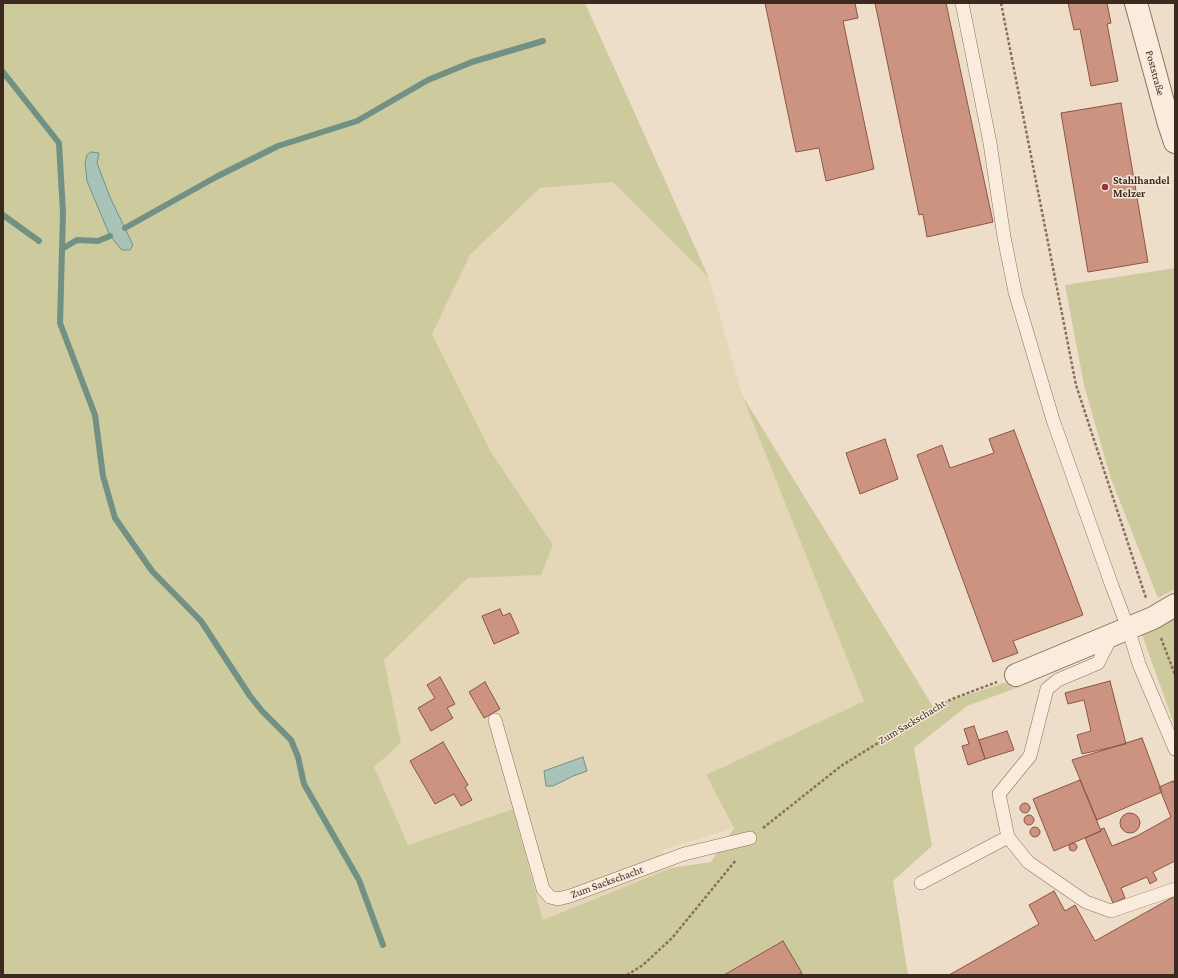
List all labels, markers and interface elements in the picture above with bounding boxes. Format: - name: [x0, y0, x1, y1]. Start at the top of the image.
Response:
- street label: Poststraße: [1143, 49, 1167, 97]
- place label: Stahlhandel Melzer: [1113, 174, 1170, 200]
- marker: Stahlhandel Melzer: [1100, 182, 1110, 192]
- street label: Zum Sackschacht: [876, 697, 948, 747]
- street label: Zum Sackschacht: [569, 863, 645, 901]

